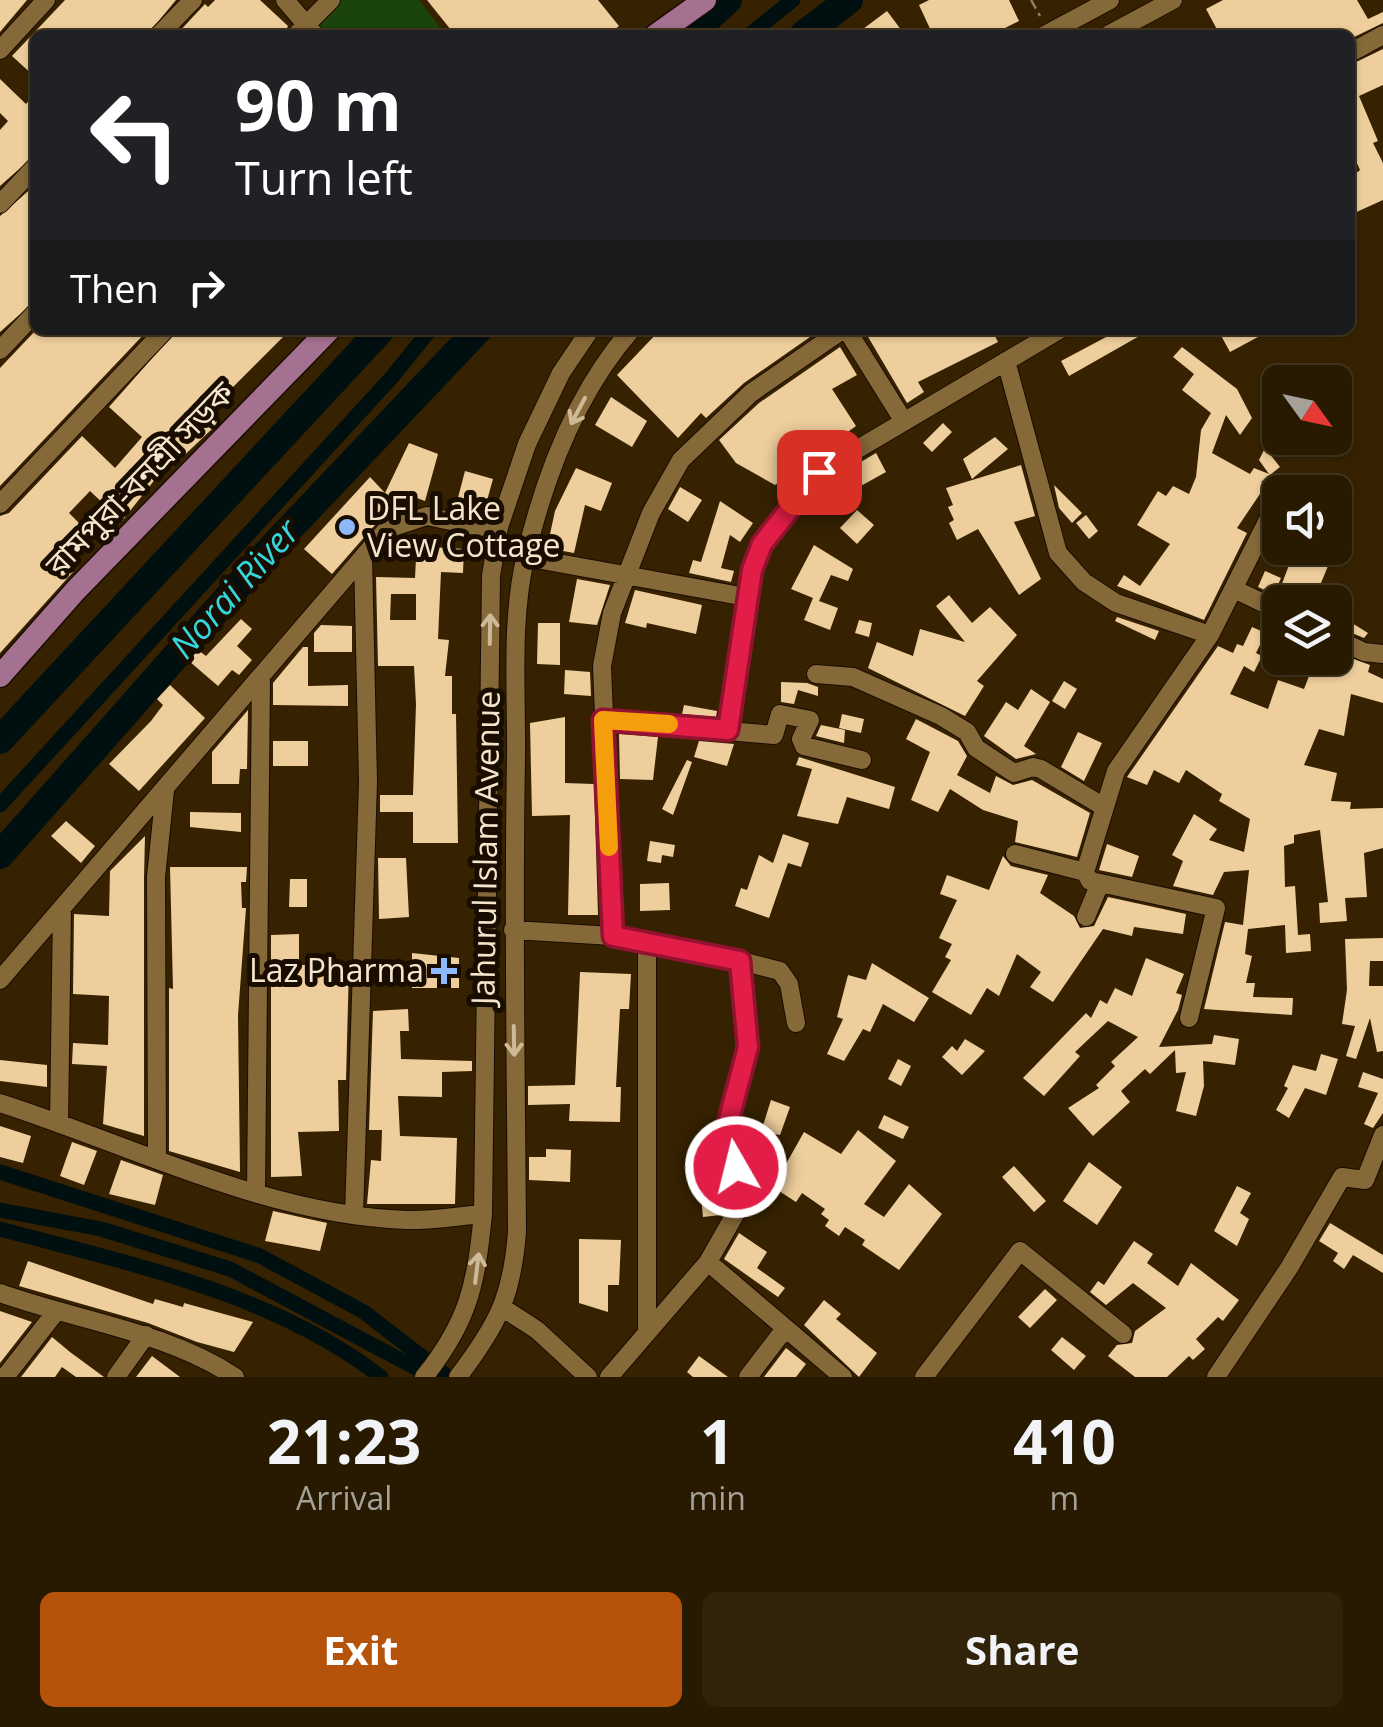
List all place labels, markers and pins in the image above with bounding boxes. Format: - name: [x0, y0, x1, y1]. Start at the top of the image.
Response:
- pin: [777, 430, 862, 515]
- place label: DFL Lake View Cottage: [367, 486, 561, 566]
- marker: DFL Lake View Cottage: [336, 516, 358, 538]
- place label: Laz Pharma: [249, 948, 424, 991]
- marker: Laz Pharma: [433, 960, 455, 982]

